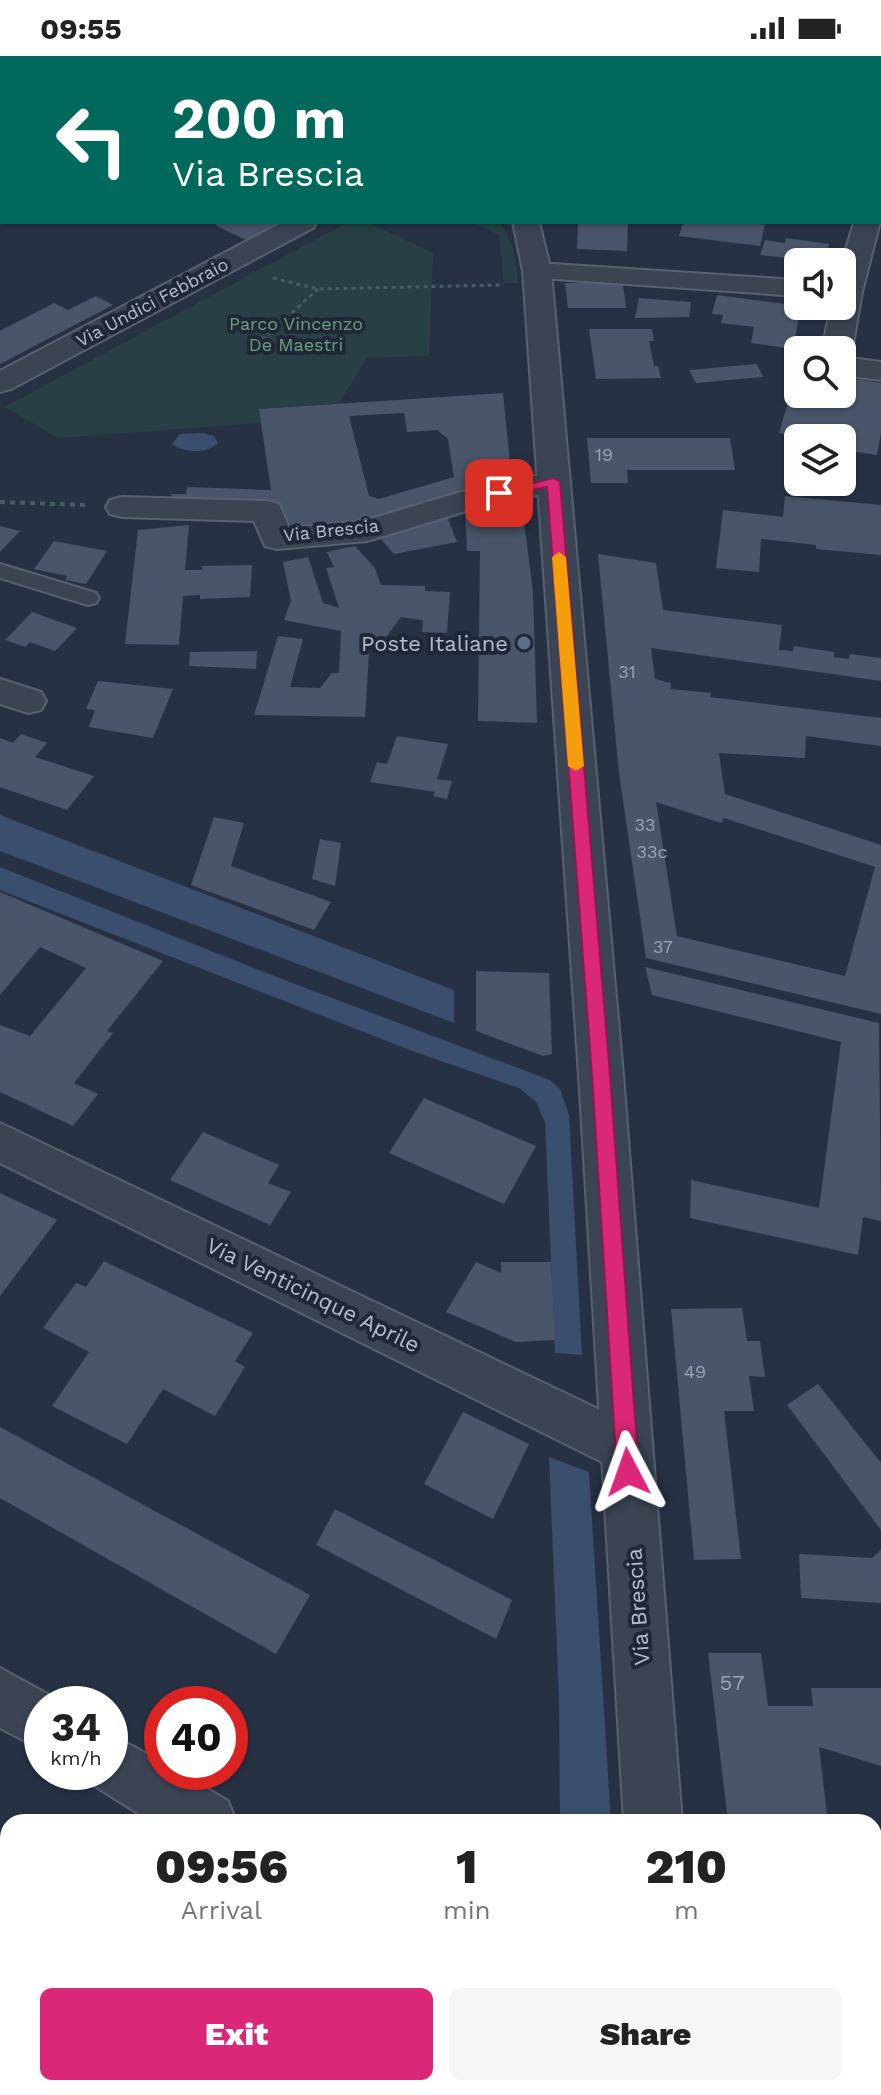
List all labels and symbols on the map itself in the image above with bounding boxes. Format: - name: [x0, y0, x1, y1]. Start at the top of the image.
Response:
- street label: Via Undici Febbraio: [72, 253, 232, 351]
- park label: Parco Vincenzo De Maestri: [229, 313, 363, 355]
- house number: 19: [595, 444, 613, 465]
- pin: [465, 459, 533, 527]
- street label: Via Brescia: [282, 515, 380, 545]
- place label: Poste Italiane: [361, 631, 508, 656]
- marker: Poste Italiane: [515, 634, 533, 652]
- house number: 31: [618, 661, 636, 682]
- house number: 33: [635, 814, 656, 835]
- house number: 33c: [636, 841, 668, 862]
- house number: 37: [653, 936, 673, 957]
- street label: Via Venticinque Aprile: [202, 1232, 424, 1358]
- house number: 49: [684, 1361, 706, 1382]
- position arrow: [586, 1430, 670, 1514]
- street label: Via Brescia: [621, 1548, 655, 1666]
- house number: 57: [719, 1670, 745, 1695]
- speed limit sign: 40: [144, 1686, 248, 1790]

